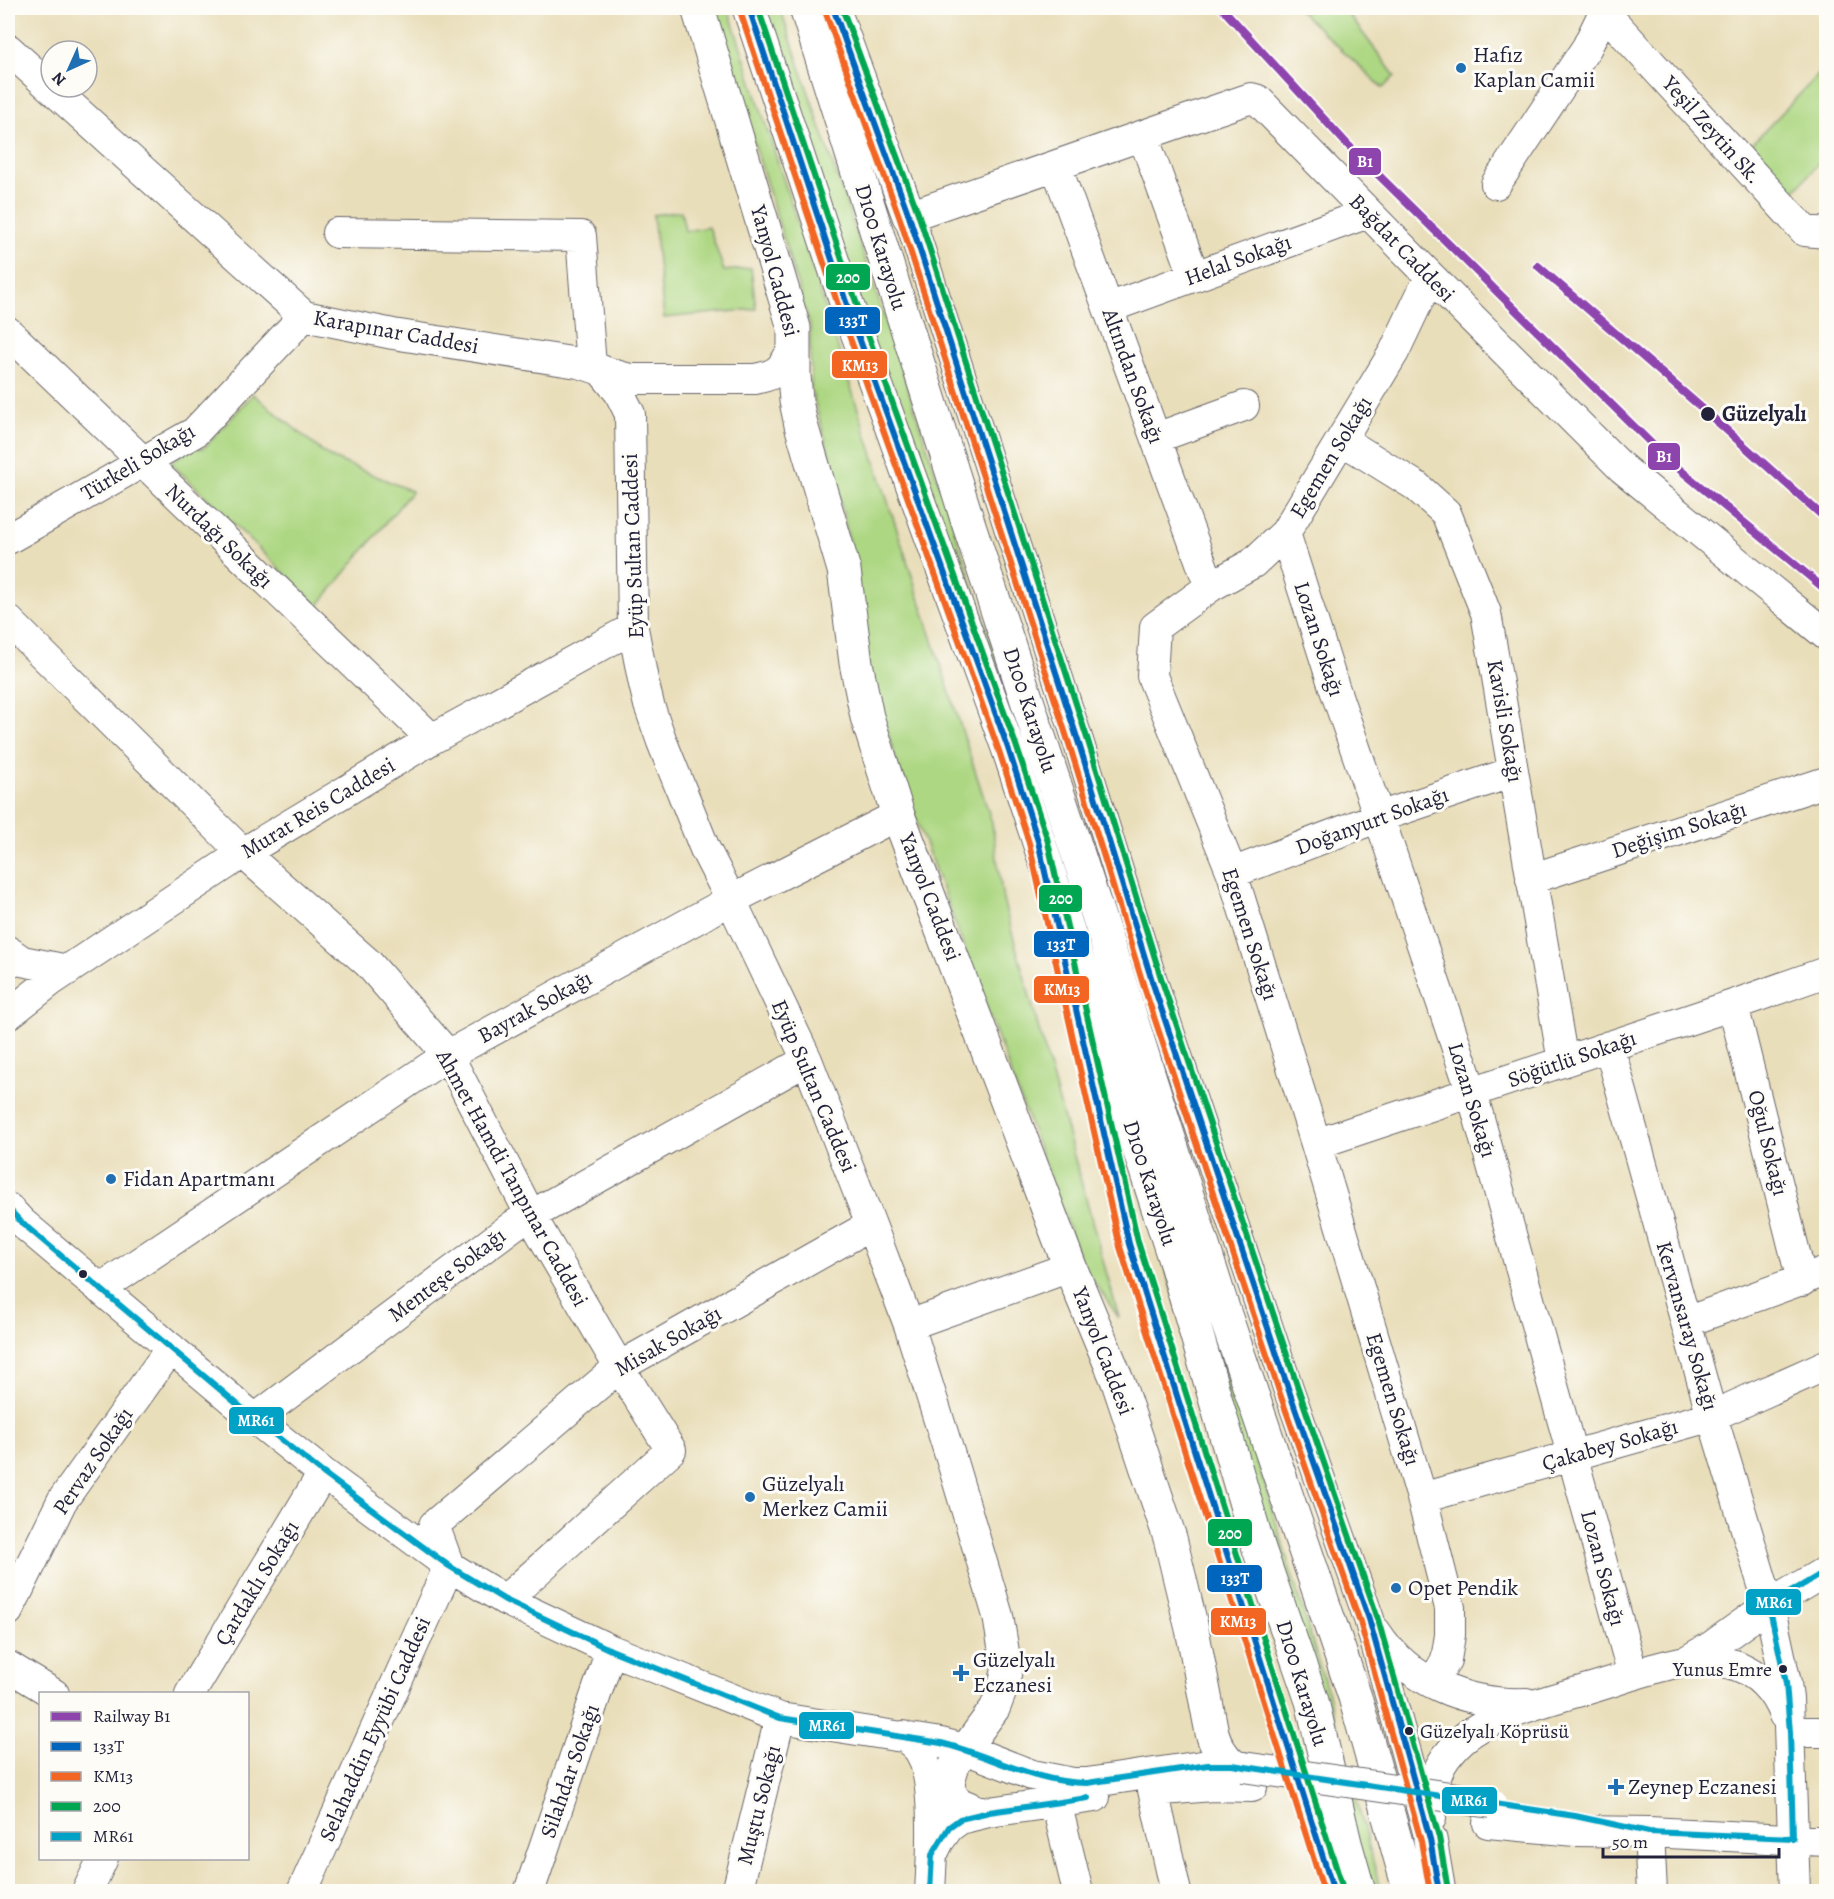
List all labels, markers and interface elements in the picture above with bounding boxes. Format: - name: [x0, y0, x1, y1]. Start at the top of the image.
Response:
- north arrow: [39, 39, 99, 99]
- place label: Hafız Kaplan Camii: [1473, 40, 1595, 95]
- marker: Hafız Kaplan Camii: [1454, 61, 1468, 75]
- text: N: [47, 67, 71, 91]
- street label: Yeşil Zeytin Sk.: [1655, 69, 1769, 191]
- line badge: B1: [1348, 147, 1382, 176]
- text: B1: [1357, 151, 1373, 173]
- street label: D100 Karayolu: [848, 180, 914, 314]
- street label: Bağdat Caddesi: [1342, 187, 1462, 309]
- street label: Yanyol Caddesi: [743, 201, 807, 340]
- street label: Helal Sokağı: [1180, 227, 1296, 293]
- line badge: 200: [825, 263, 871, 291]
- text: 200: [836, 267, 860, 289]
- street label: Karapınar Caddesi: [311, 303, 481, 361]
- street label: Altından Sokağı: [1094, 303, 1171, 448]
- line badge: 133T: [824, 306, 881, 335]
- text: 133T: [839, 310, 867, 332]
- line badge: KM13: [831, 350, 888, 379]
- text: KM13: [842, 355, 878, 377]
- street label: Egemen Sokağı: [1283, 390, 1379, 524]
- place label: Güzelyalı: [1722, 399, 1807, 429]
- marker: Güzelyalı: [1699, 405, 1717, 423]
- street label: Türkeli Sokağı: [75, 416, 201, 508]
- line badge: B1: [1647, 442, 1681, 471]
- text: B1: [1656, 446, 1672, 468]
- street label: Eyüp Sultan Caddesi: [615, 453, 651, 639]
- street label: Nurdağı Sokağı: [158, 477, 280, 595]
- street label: Lozan Sokağı: [1286, 578, 1352, 700]
- street label: D100 Karayolu: [996, 643, 1064, 777]
- street label: Kavisli Sokağı: [1479, 657, 1531, 785]
- street label: Murat Reis Caddesi: [235, 750, 401, 866]
- street label: Doğanyurt Sokağı: [1291, 779, 1453, 863]
- street label: Değişim Sokağı: [1608, 794, 1750, 866]
- street label: Yanyol Caddesi: [891, 828, 968, 965]
- street label: Egemen Sokağı: [1214, 864, 1286, 1004]
- line badge: 200: [1038, 884, 1083, 913]
- text: 200: [1049, 888, 1073, 910]
- line badge: 133T: [1033, 930, 1090, 958]
- text: 133T: [1047, 934, 1075, 956]
- street label: Bayrak Sokağı: [472, 963, 598, 1051]
- line badge: KM13: [1033, 975, 1090, 1004]
- text: KM13: [1044, 979, 1080, 1001]
- street label: Eyüp Sultan Caddesi: [764, 995, 864, 1177]
- street label: Söğütlü Sokağı: [1504, 1023, 1640, 1095]
- street label: Lozan Sokağı: [1440, 1039, 1504, 1161]
- street label: Ahmet Hamdi Tanpınar Caddesi: [428, 1043, 595, 1312]
- street label: Oğul Sokağı: [1740, 1087, 1796, 1199]
- street label: D100 Karayolu: [1116, 1116, 1184, 1250]
- place label: Fidan Apartmanı: [123, 1164, 275, 1194]
- marker: Fidan Apartmanı: [104, 1172, 118, 1186]
- street label: Menteşe Sokağı: [382, 1221, 512, 1329]
- street label: Kervansaray Sokağı: [1648, 1238, 1726, 1414]
- unlabelled marker: [77, 1268, 89, 1280]
- street label: Yanyol Caddesi: [1064, 1282, 1141, 1419]
- street label: Misak Sokağı: [609, 1298, 727, 1384]
- street label: Egemen Sokağı: [1359, 1329, 1427, 1469]
- street label: Pervaz Sokağı: [46, 1401, 140, 1521]
- line badge: MR61: [228, 1406, 285, 1435]
- text: MR61: [238, 1410, 275, 1432]
- street label: Çakabey Sokağı: [1539, 1411, 1681, 1479]
- place label: Güzelyalı Merkez Camii: [762, 1469, 888, 1524]
- marker: Güzelyalı Merkez Camii: [743, 1490, 757, 1504]
- street label: Lozan Sokağı: [1573, 1507, 1633, 1629]
- street label: Çardaklı Sokağı: [208, 1515, 306, 1651]
- line badge: 200: [1207, 1518, 1253, 1547]
- text: 200: [1218, 1523, 1242, 1545]
- line badge: 133T: [1206, 1564, 1263, 1593]
- text: 133T: [1221, 1568, 1249, 1590]
- place label: Opet Pendik: [1408, 1573, 1518, 1603]
- marker: Opet Pendik: [1389, 1581, 1403, 1595]
- line badge: MR61: [1745, 1588, 1802, 1616]
- text: MR61: [1756, 1592, 1793, 1614]
- line badge: KM13: [1210, 1607, 1267, 1636]
- text: KM13: [1220, 1611, 1256, 1633]
- street label: Selahaddin Eyyübi Caddesi: [312, 1612, 438, 1846]
- street label: D100 Karayolu: [1269, 1616, 1335, 1750]
- place label: Güzelyalı Eczanesi: [973, 1645, 1056, 1700]
- place label: Yunus Emre: [1672, 1656, 1772, 1683]
- marker: Yunus Emre: [1777, 1663, 1789, 1675]
- marker: Güzelyalı Eczanesi: [954, 1666, 968, 1680]
- legend: [39, 1692, 249, 1860]
- street label: Silahdar Sokağı: [533, 1700, 607, 1842]
- text: Railway B1: [93, 1704, 170, 1728]
- line badge: MR61: [798, 1711, 855, 1740]
- text: MR61: [809, 1715, 846, 1737]
- place label: Güzelyalı Köprüsü: [1420, 1718, 1569, 1745]
- marker: Güzelyalı Köprüsü: [1403, 1725, 1415, 1737]
- text: 133T: [93, 1734, 124, 1758]
- street label: Muştu Sokağı: [730, 1742, 788, 1868]
- text: KM13: [93, 1764, 133, 1788]
- place label: Zeynep Eczanesi: [1628, 1772, 1777, 1802]
- marker: Zeynep Eczanesi: [1609, 1780, 1623, 1794]
- line badge: MR61: [1441, 1786, 1498, 1815]
- text: MR61: [1451, 1790, 1488, 1812]
- text: 200: [93, 1794, 121, 1818]
- scale bar: [1603, 1821, 1778, 1859]
- text: MR61: [93, 1824, 134, 1848]
- text: 50 m: [1612, 1830, 1648, 1854]

